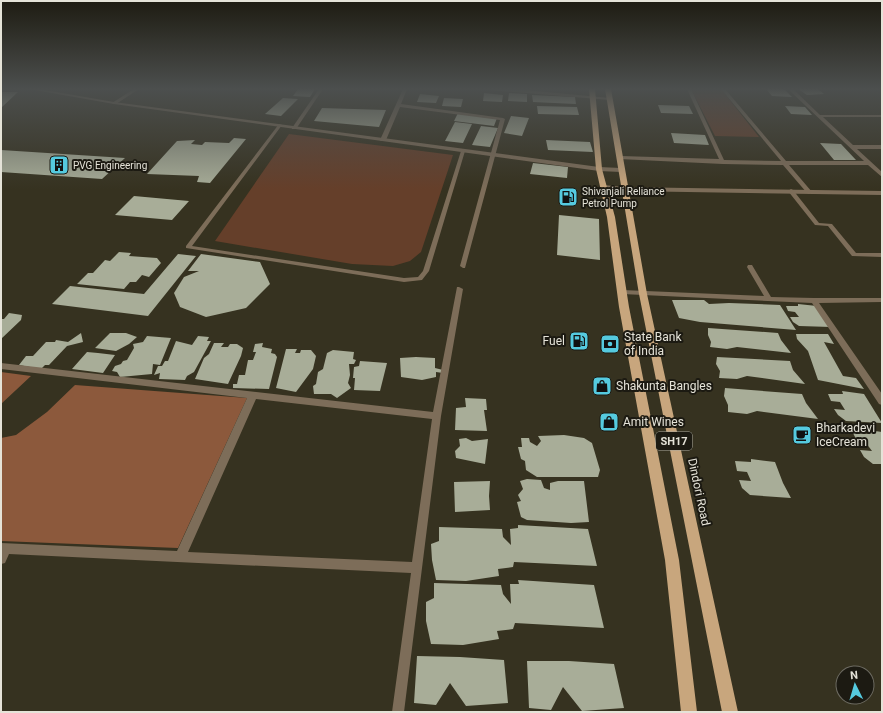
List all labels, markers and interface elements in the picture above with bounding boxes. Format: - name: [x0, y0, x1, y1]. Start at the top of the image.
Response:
- building icon: PVG Engineering: [48, 154, 70, 176]
- place label: PVG Engineering: [73, 160, 147, 171]
- fuel station icon: Shivanjali Reliance Petrol Pump: [557, 186, 579, 208]
- place label: Shivanjali Reliance Petrol Pump: [582, 186, 665, 209]
- fuel station icon: Fuel: [568, 330, 590, 352]
- place label: State Bank of India: [624, 330, 682, 358]
- bank icon: State Bank of India: [599, 333, 621, 355]
- place label: Fuel: [543, 334, 565, 348]
- shop icon: Shakunta Bangles: [591, 375, 613, 397]
- place label: Shakunta Bangles: [616, 379, 712, 393]
- shop icon: Amit Wines: [598, 411, 620, 433]
- place label: Amit Wines: [623, 415, 684, 429]
- place label: Bharkadevi IceCream: [816, 421, 875, 449]
- cafe icon: Bharkadevi IceCream: [791, 424, 813, 446]
- road number: SH17: [656, 432, 692, 450]
- street label: Dindori Road: [685, 457, 713, 527]
- north arrow: [835, 665, 875, 705]
- text: N: [850, 669, 859, 682]

